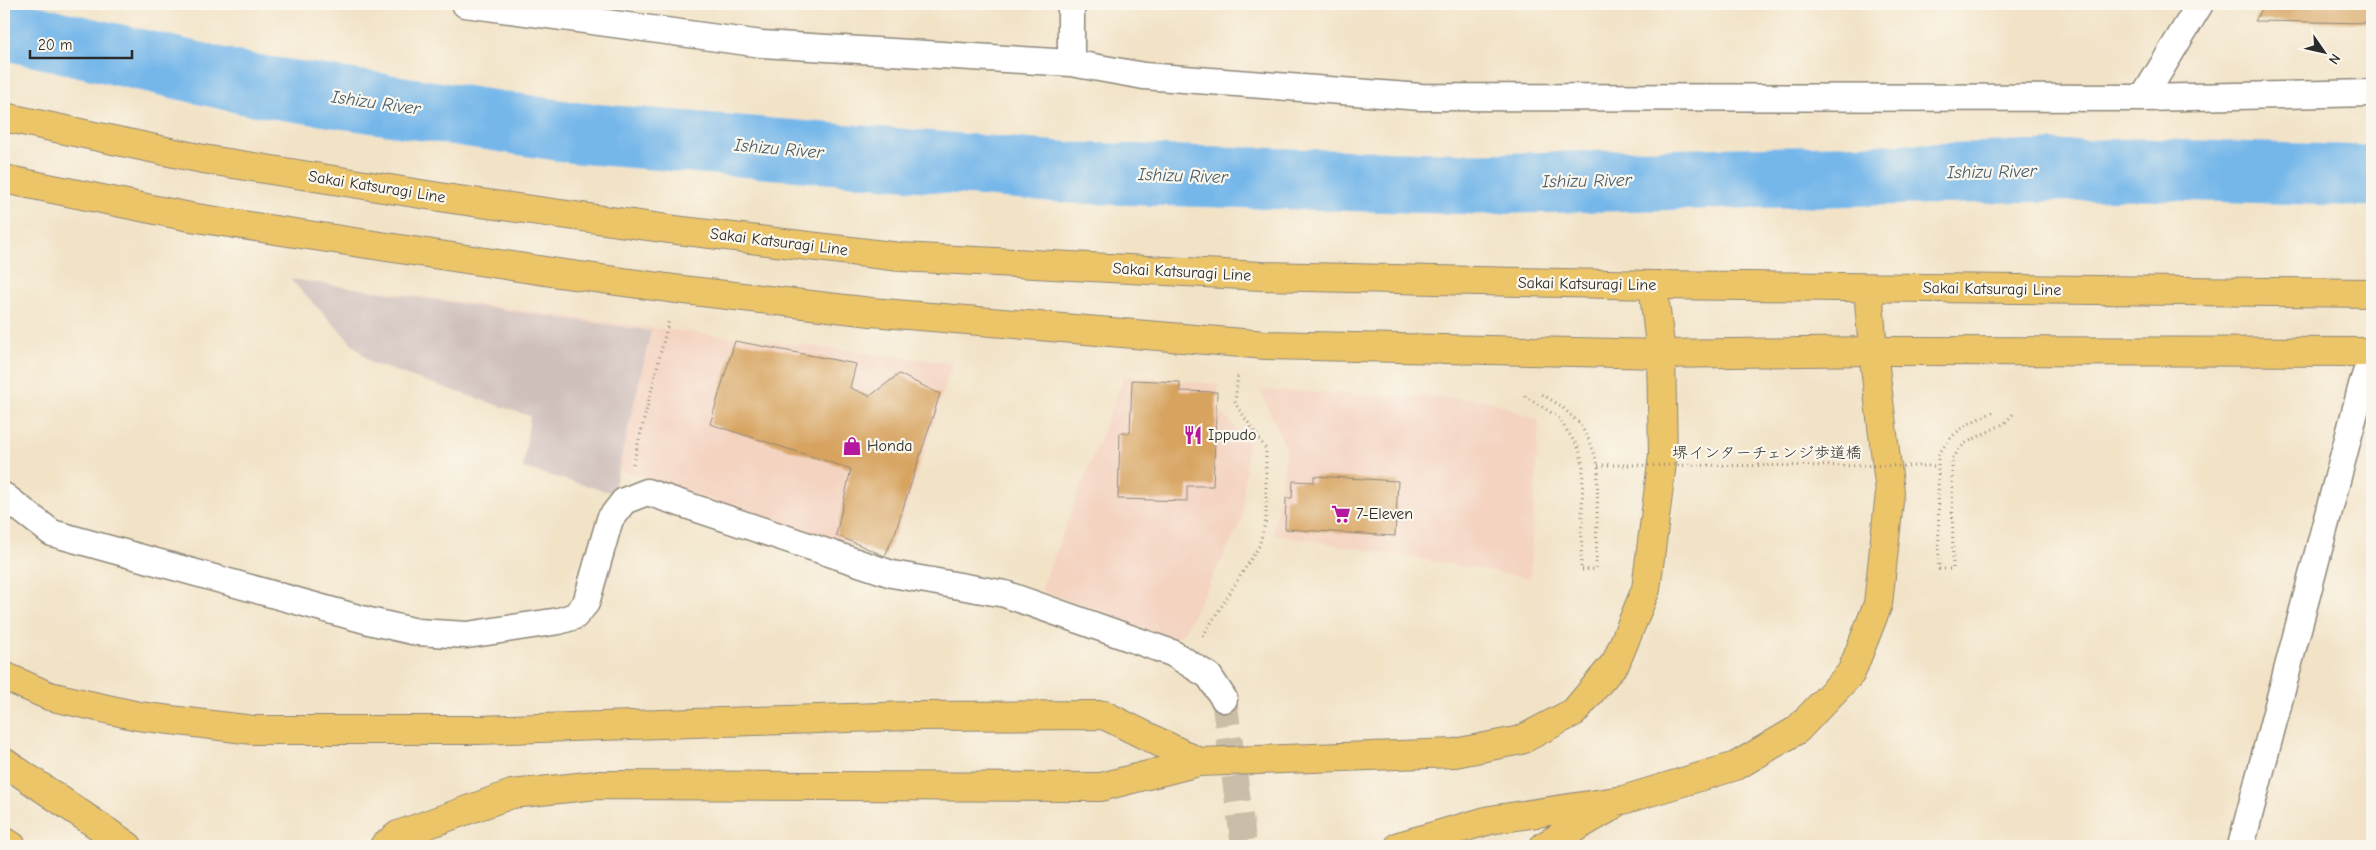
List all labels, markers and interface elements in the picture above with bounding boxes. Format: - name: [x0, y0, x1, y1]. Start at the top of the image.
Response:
- scale bar: [30, 28, 132, 60]
- north arrow: [2298, 28, 2348, 78]
- text: 20 m: [38, 36, 72, 54]
- text: N: [2325, 50, 2344, 68]
- water label: Ishizu River: [329, 86, 423, 120]
- water label: Ishizu River: [732, 135, 825, 163]
- water label: Ishizu River: [1946, 161, 2038, 183]
- water label: Ishizu River: [1137, 164, 1229, 188]
- street label: Sakai Katsuragi Line: [307, 167, 447, 207]
- water label: Ishizu River: [1541, 170, 1633, 192]
- street label: Sakai Katsuragi Line: [709, 225, 849, 259]
- street label: Sakai Katsuragi Line: [1112, 259, 1252, 285]
- street label: Sakai Katsuragi Line: [1518, 274, 1656, 294]
- street label: Sakai Katsuragi Line: [1923, 279, 2061, 299]
- restaurant icon: Ippudo: [1182, 424, 1204, 446]
- place label: Ippudo: [1208, 426, 1256, 444]
- shop icon: Honda: [841, 435, 863, 457]
- place label: Honda: [867, 437, 913, 455]
- street label: 堺インターチェンジ歩道橋: [1672, 444, 1862, 462]
- supermarket icon: 7-Eleven: [1330, 503, 1352, 525]
- place label: 7-Eleven: [1356, 505, 1413, 523]

